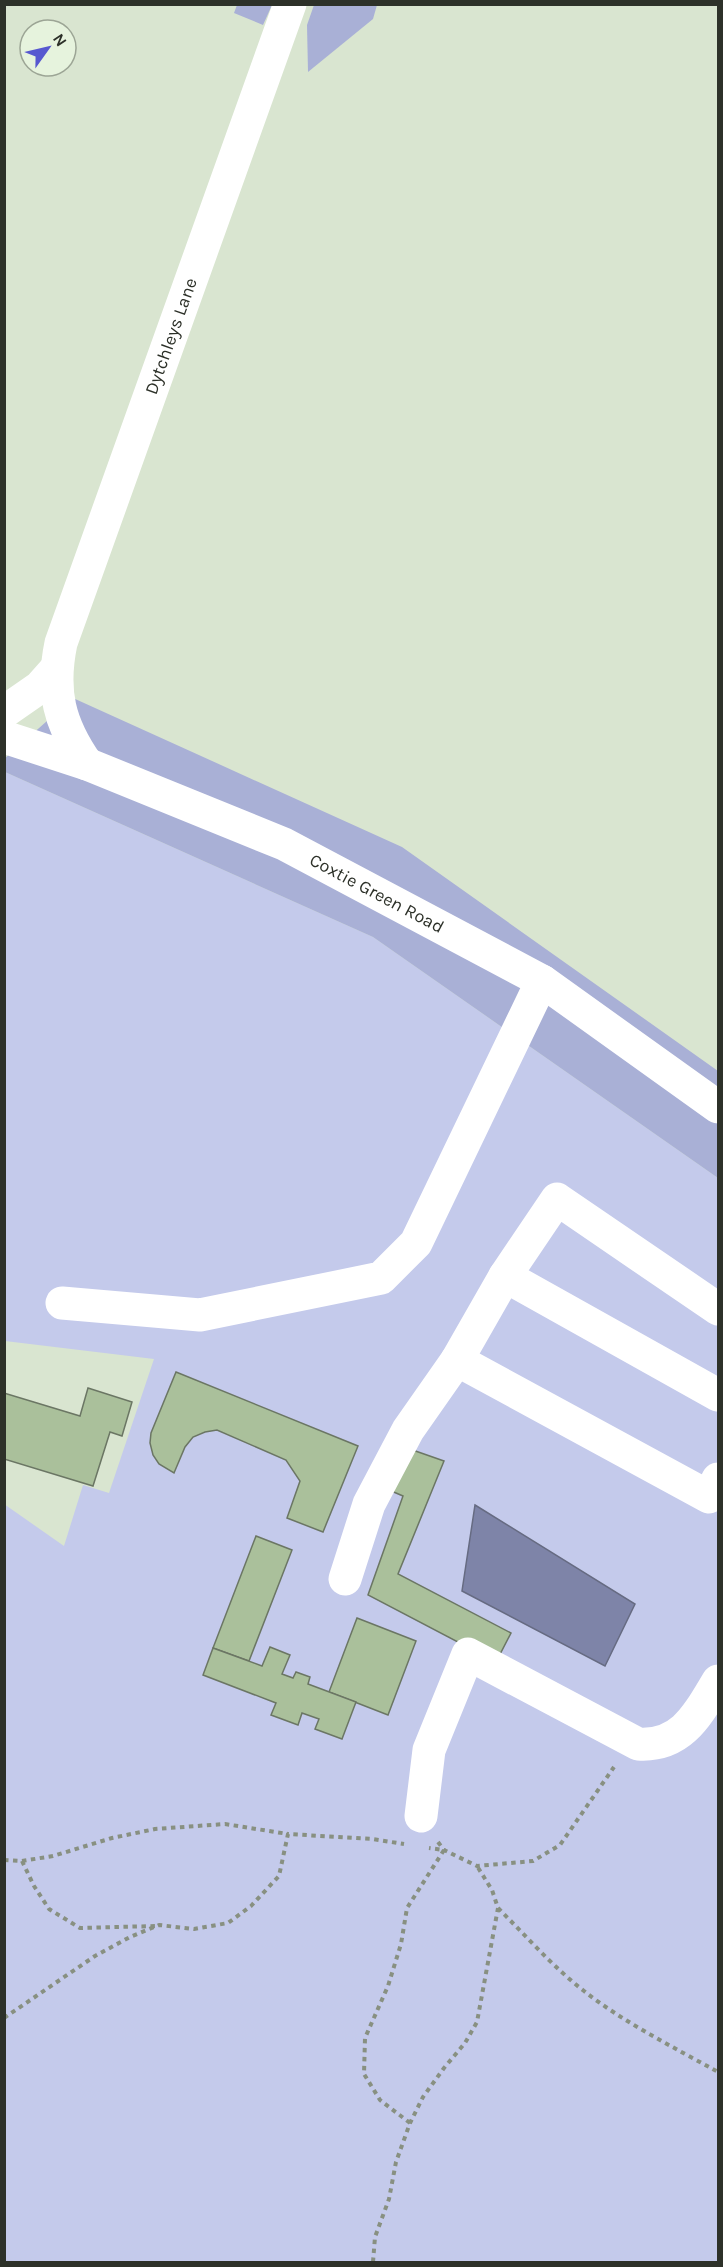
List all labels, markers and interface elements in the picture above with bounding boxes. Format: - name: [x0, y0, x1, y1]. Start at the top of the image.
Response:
- north arrow: [18, 18, 78, 78]
- text: N: [49, 30, 71, 50]
- street label: Dytchleys Lane: [140, 275, 202, 397]
- street label: Coxtie Green Road: [306, 849, 448, 938]

